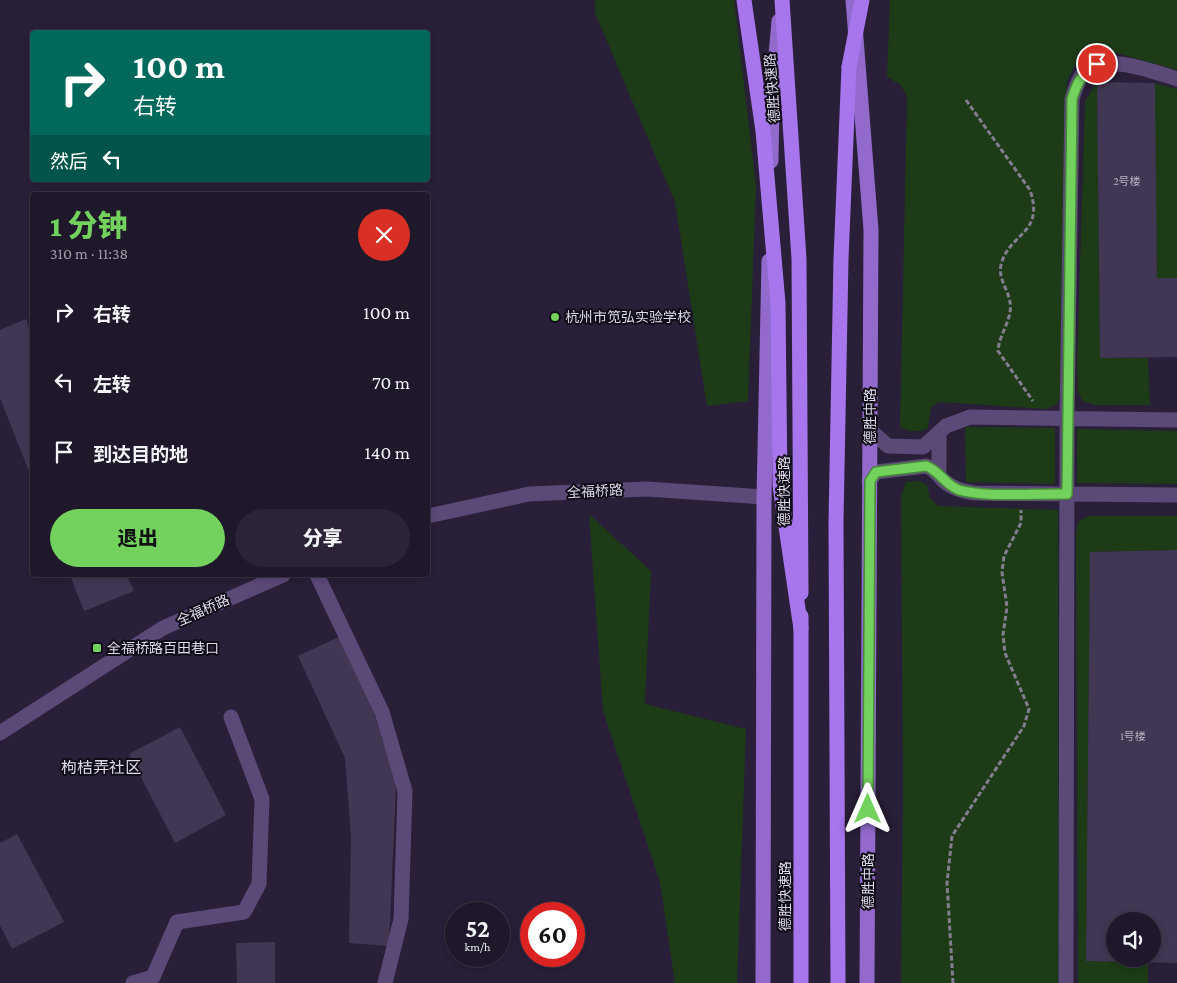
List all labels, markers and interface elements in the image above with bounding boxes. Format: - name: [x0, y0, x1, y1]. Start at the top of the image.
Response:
- pin: [1076, 43, 1118, 85]
- text: 100 m: [133, 47, 225, 86]
- icon: right: [50, 50, 115, 115]
- icon: arrive: [1083, 50, 1111, 78]
- street label: 德胜快速路: [762, 53, 782, 123]
- text: 右转: [133, 94, 177, 119]
- icon: left: [98, 145, 126, 173]
- text: 然后: [50, 151, 88, 172]
- house number: 2号楼: [1113, 175, 1141, 187]
- text: 1 分钟: [50, 209, 128, 242]
- button: close: [358, 209, 410, 261]
- text: 310 m · 11:38: [50, 245, 128, 262]
- icon: right: [50, 298, 78, 326]
- text: 100 m: [363, 302, 410, 323]
- text: 右转: [93, 304, 131, 325]
- place label: 杭州市笕弘实验学校: [565, 309, 691, 325]
- marker: 杭州市笕弘实验学校: [549, 311, 561, 323]
- icon: left: [50, 368, 78, 396]
- text: 70 m: [372, 372, 410, 393]
- text: 左转: [93, 374, 131, 395]
- street label: 德胜中路: [862, 388, 878, 444]
- icon: arrive: [50, 438, 78, 466]
- text: 140 m: [364, 442, 410, 463]
- text: 到达目的地: [93, 444, 188, 465]
- street label: 德胜快速路: [776, 456, 792, 526]
- street label: 全福桥路: [567, 482, 623, 500]
- button: 退出: [50, 509, 225, 567]
- button: 分享: [235, 509, 410, 567]
- street label: 全福桥路: [174, 591, 232, 629]
- place label: 全福桥路百田巷口: [107, 640, 219, 656]
- marker: 全福桥路百田巷口: [91, 642, 103, 654]
- house number: 1号楼: [1120, 730, 1146, 742]
- district label: 枸桔弄社区: [61, 759, 141, 776]
- position arrow: [841, 782, 893, 834]
- street label: 德胜中路: [860, 853, 876, 909]
- street label: 德胜快速路: [777, 861, 793, 931]
- speed limit sign: 60: [520, 902, 585, 967]
- map controls: [1106, 912, 1161, 967]
- button: sound: [1106, 912, 1161, 967]
- text: 52: [465, 915, 490, 942]
- text: km/h: [465, 940, 490, 954]

